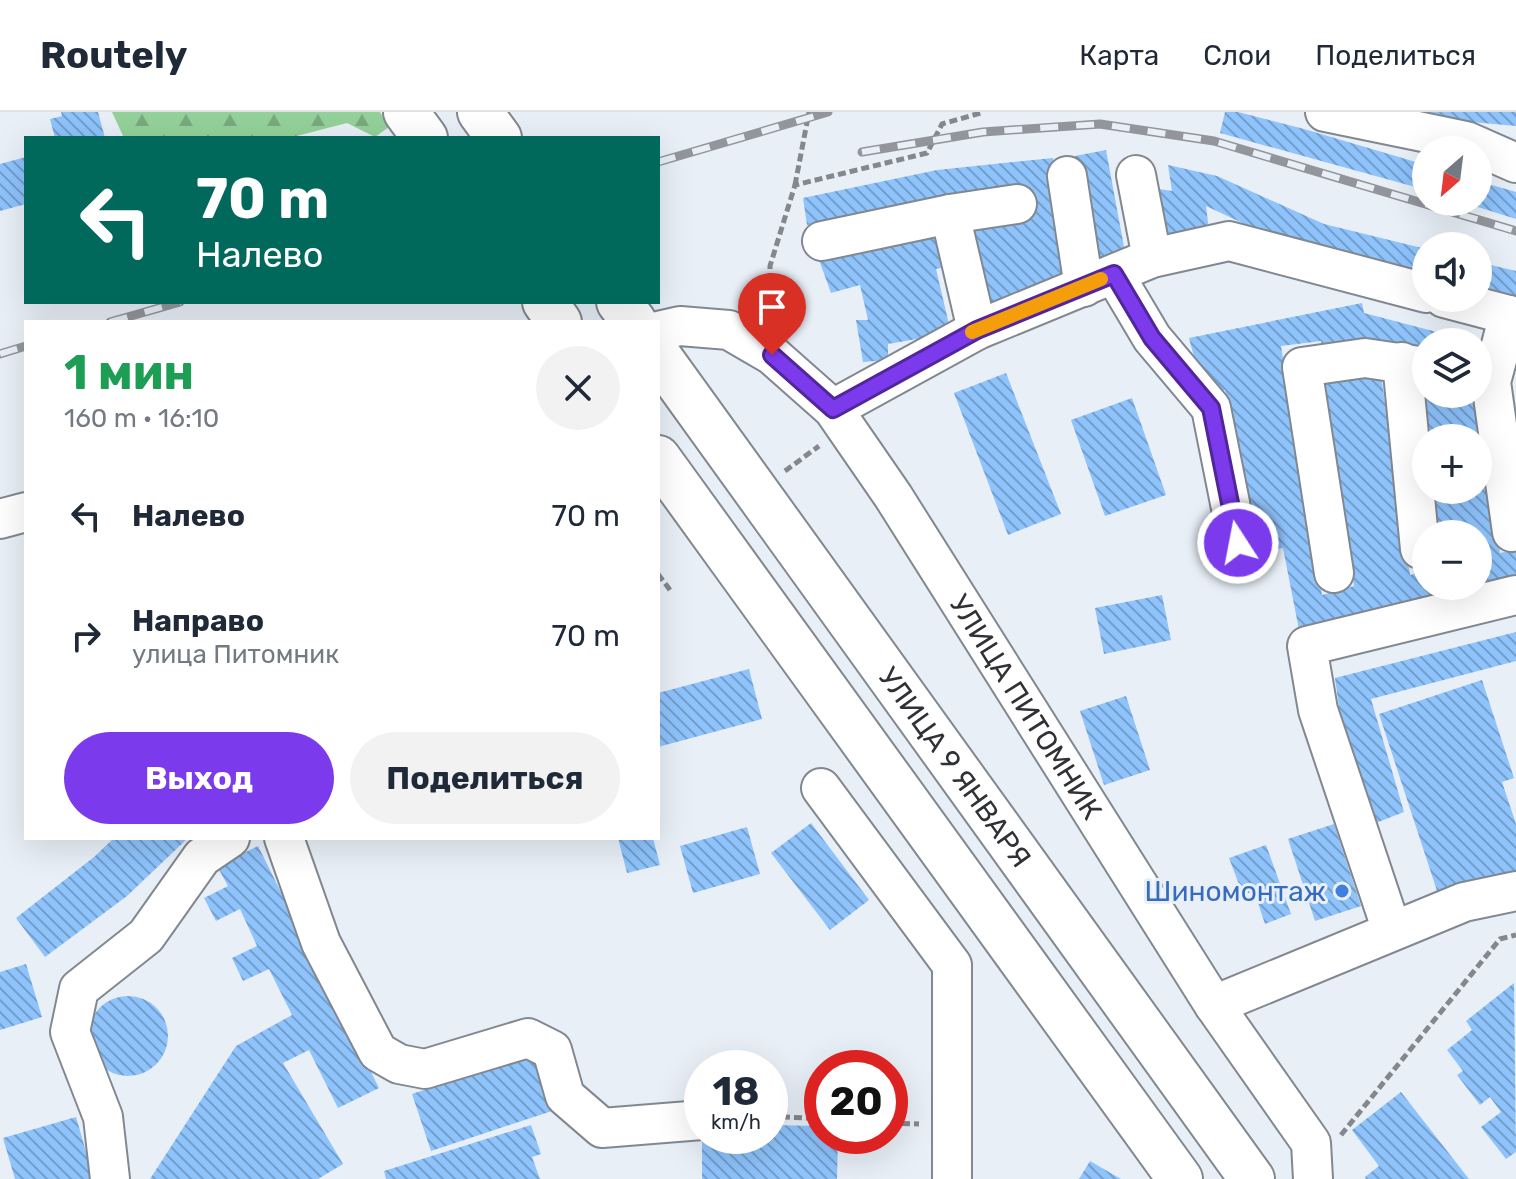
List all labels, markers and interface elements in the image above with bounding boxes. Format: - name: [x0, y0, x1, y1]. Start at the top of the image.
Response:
- text: Routely: [40, 32, 187, 78]
- text: Карта: [1079, 39, 1159, 72]
- text: Слои: [1203, 39, 1271, 72]
- text: Поделиться: [1315, 39, 1476, 72]
- north arrow: [1412, 136, 1492, 216]
- map controls: [1412, 136, 1492, 600]
- text: 70 m: [196, 166, 329, 232]
- icon: left: [64, 168, 168, 272]
- button: sound: [1412, 232, 1492, 312]
- text: Налево: [196, 233, 323, 276]
- pin: [738, 273, 806, 355]
- icon: arrive: [750, 285, 794, 329]
- button: layers: [1412, 328, 1492, 408]
- text: 1 мин: [64, 344, 194, 401]
- button: close: [536, 346, 620, 430]
- text: 160 m · 16:10: [64, 403, 219, 434]
- button: +: [1412, 424, 1492, 504]
- icon: left: [64, 494, 108, 538]
- text: Налево: [132, 498, 245, 534]
- text: 70 m: [552, 498, 620, 534]
- position arrow: [1196, 501, 1280, 585]
- button: −: [1412, 520, 1492, 600]
- street label: УЛИЦА ПИТОМНИК: [943, 589, 1109, 826]
- text: Направо: [132, 603, 264, 639]
- icon: right: [64, 614, 108, 658]
- text: 70 m: [552, 618, 620, 654]
- text: улица Питомник: [132, 639, 339, 670]
- street label: УЛИЦА 9 ЯНВАРЯ: [872, 661, 1038, 874]
- button: Выход: [64, 732, 334, 824]
- button: Поделиться: [350, 732, 620, 824]
- place label: Шиномонтаж: [1145, 875, 1326, 908]
- marker: Шиномонтаж: [1333, 882, 1351, 900]
- speed limit sign: 20: [804, 1050, 908, 1154]
- text: 18: [713, 1068, 759, 1115]
- text: km/h: [711, 1110, 761, 1134]

